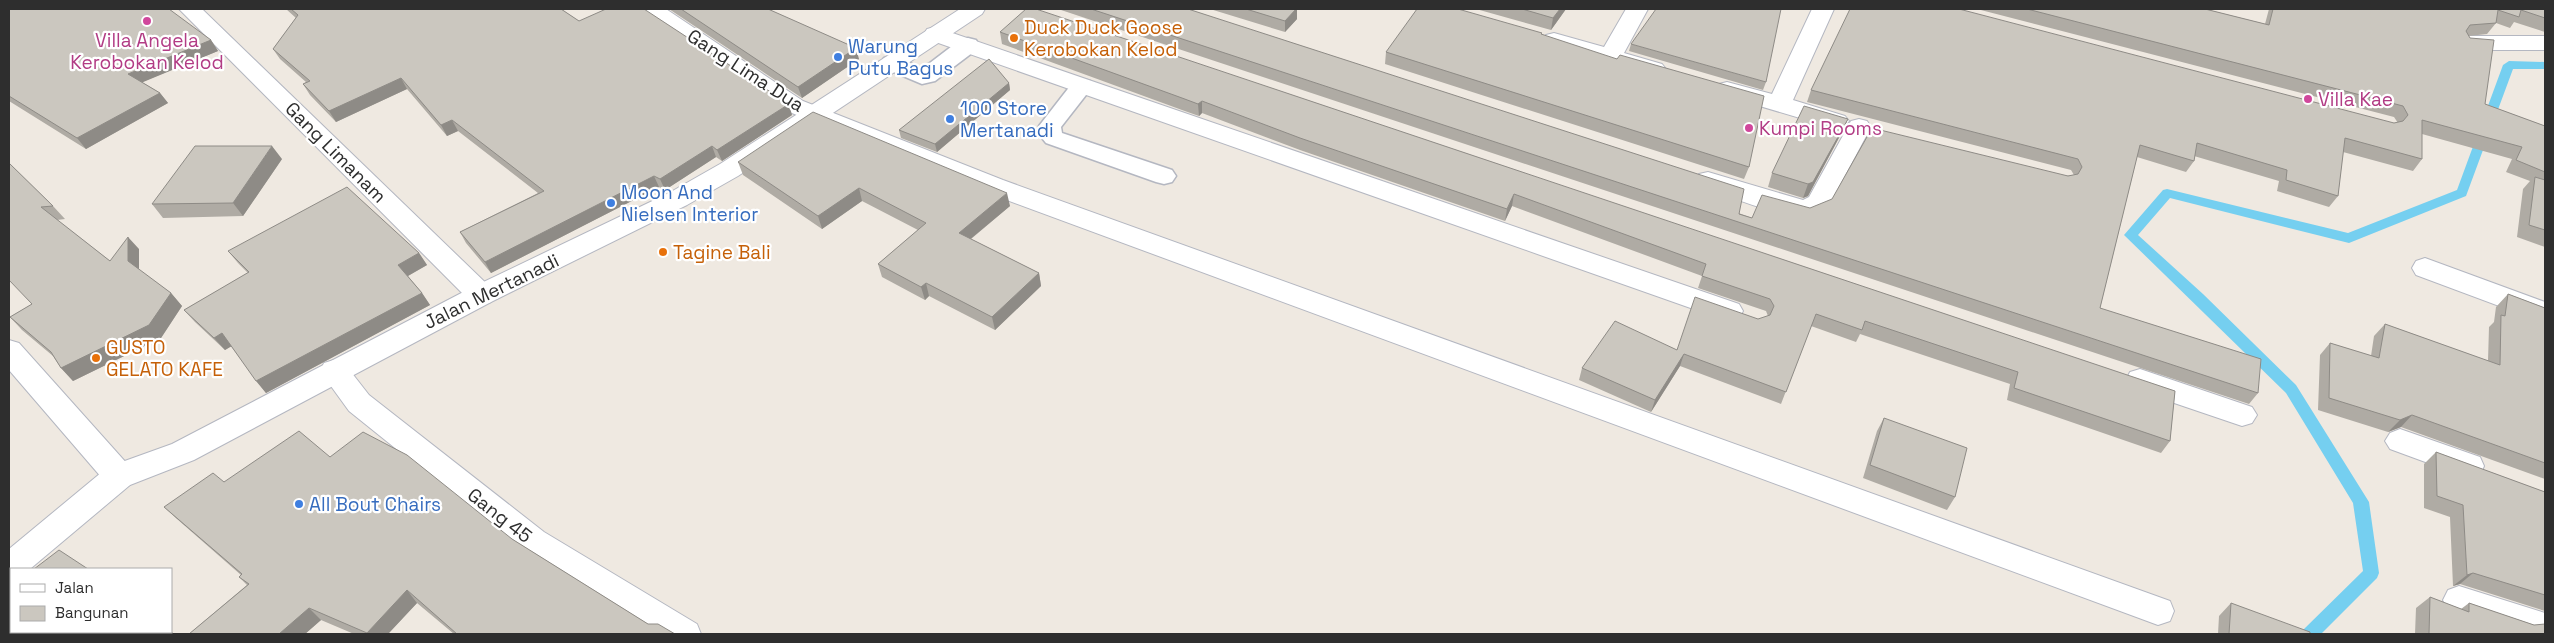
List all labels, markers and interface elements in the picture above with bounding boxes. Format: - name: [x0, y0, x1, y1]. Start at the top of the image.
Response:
- marker: Villa Angela Kerobokan Kelod: [141, 15, 153, 27]
- place label: Duck Duck Goose Kerobokan Kelod: [1024, 15, 1183, 62]
- street label: Gang Lima Dua: [683, 23, 809, 118]
- place label: Villa Angela Kerobokan Kelod: [70, 28, 224, 75]
- marker: Duck Duck Goose Kerobokan Kelod: [1008, 32, 1020, 44]
- place label: Warung Putu Bagus: [848, 34, 953, 81]
- marker: Warung Putu Bagus: [832, 51, 844, 63]
- place label: Villa Kae: [2318, 87, 2393, 112]
- marker: Villa Kae: [2302, 93, 2314, 105]
- street label: Gang Limanam: [280, 96, 392, 208]
- place label: 100 Store Mertanadi: [960, 96, 1054, 143]
- marker: 100 Store Mertanadi: [944, 113, 956, 125]
- place label: Kumpi Rooms: [1759, 116, 1882, 141]
- marker: Kumpi Rooms: [1743, 122, 1755, 134]
- place label: Moon And Nielsen Interior: [621, 180, 758, 227]
- marker: Moon And Nielsen Interior: [605, 197, 617, 209]
- place label: Tagine Bali: [673, 240, 771, 265]
- marker: Tagine Bali: [657, 246, 669, 258]
- street label: Jalan Mertanadi: [419, 248, 563, 335]
- place label: GUSTO GELATO KAFE: [106, 335, 223, 382]
- marker: GUSTO GELATO KAFE: [90, 352, 102, 364]
- street label: Gang 45: [462, 482, 537, 548]
- place label: All Bout Chairs: [309, 492, 441, 517]
- marker: All Bout Chairs: [293, 498, 305, 510]
- legend: [10, 568, 172, 633]
- text: Jalan: [55, 578, 94, 597]
- text: Bangunan: [55, 603, 129, 622]

